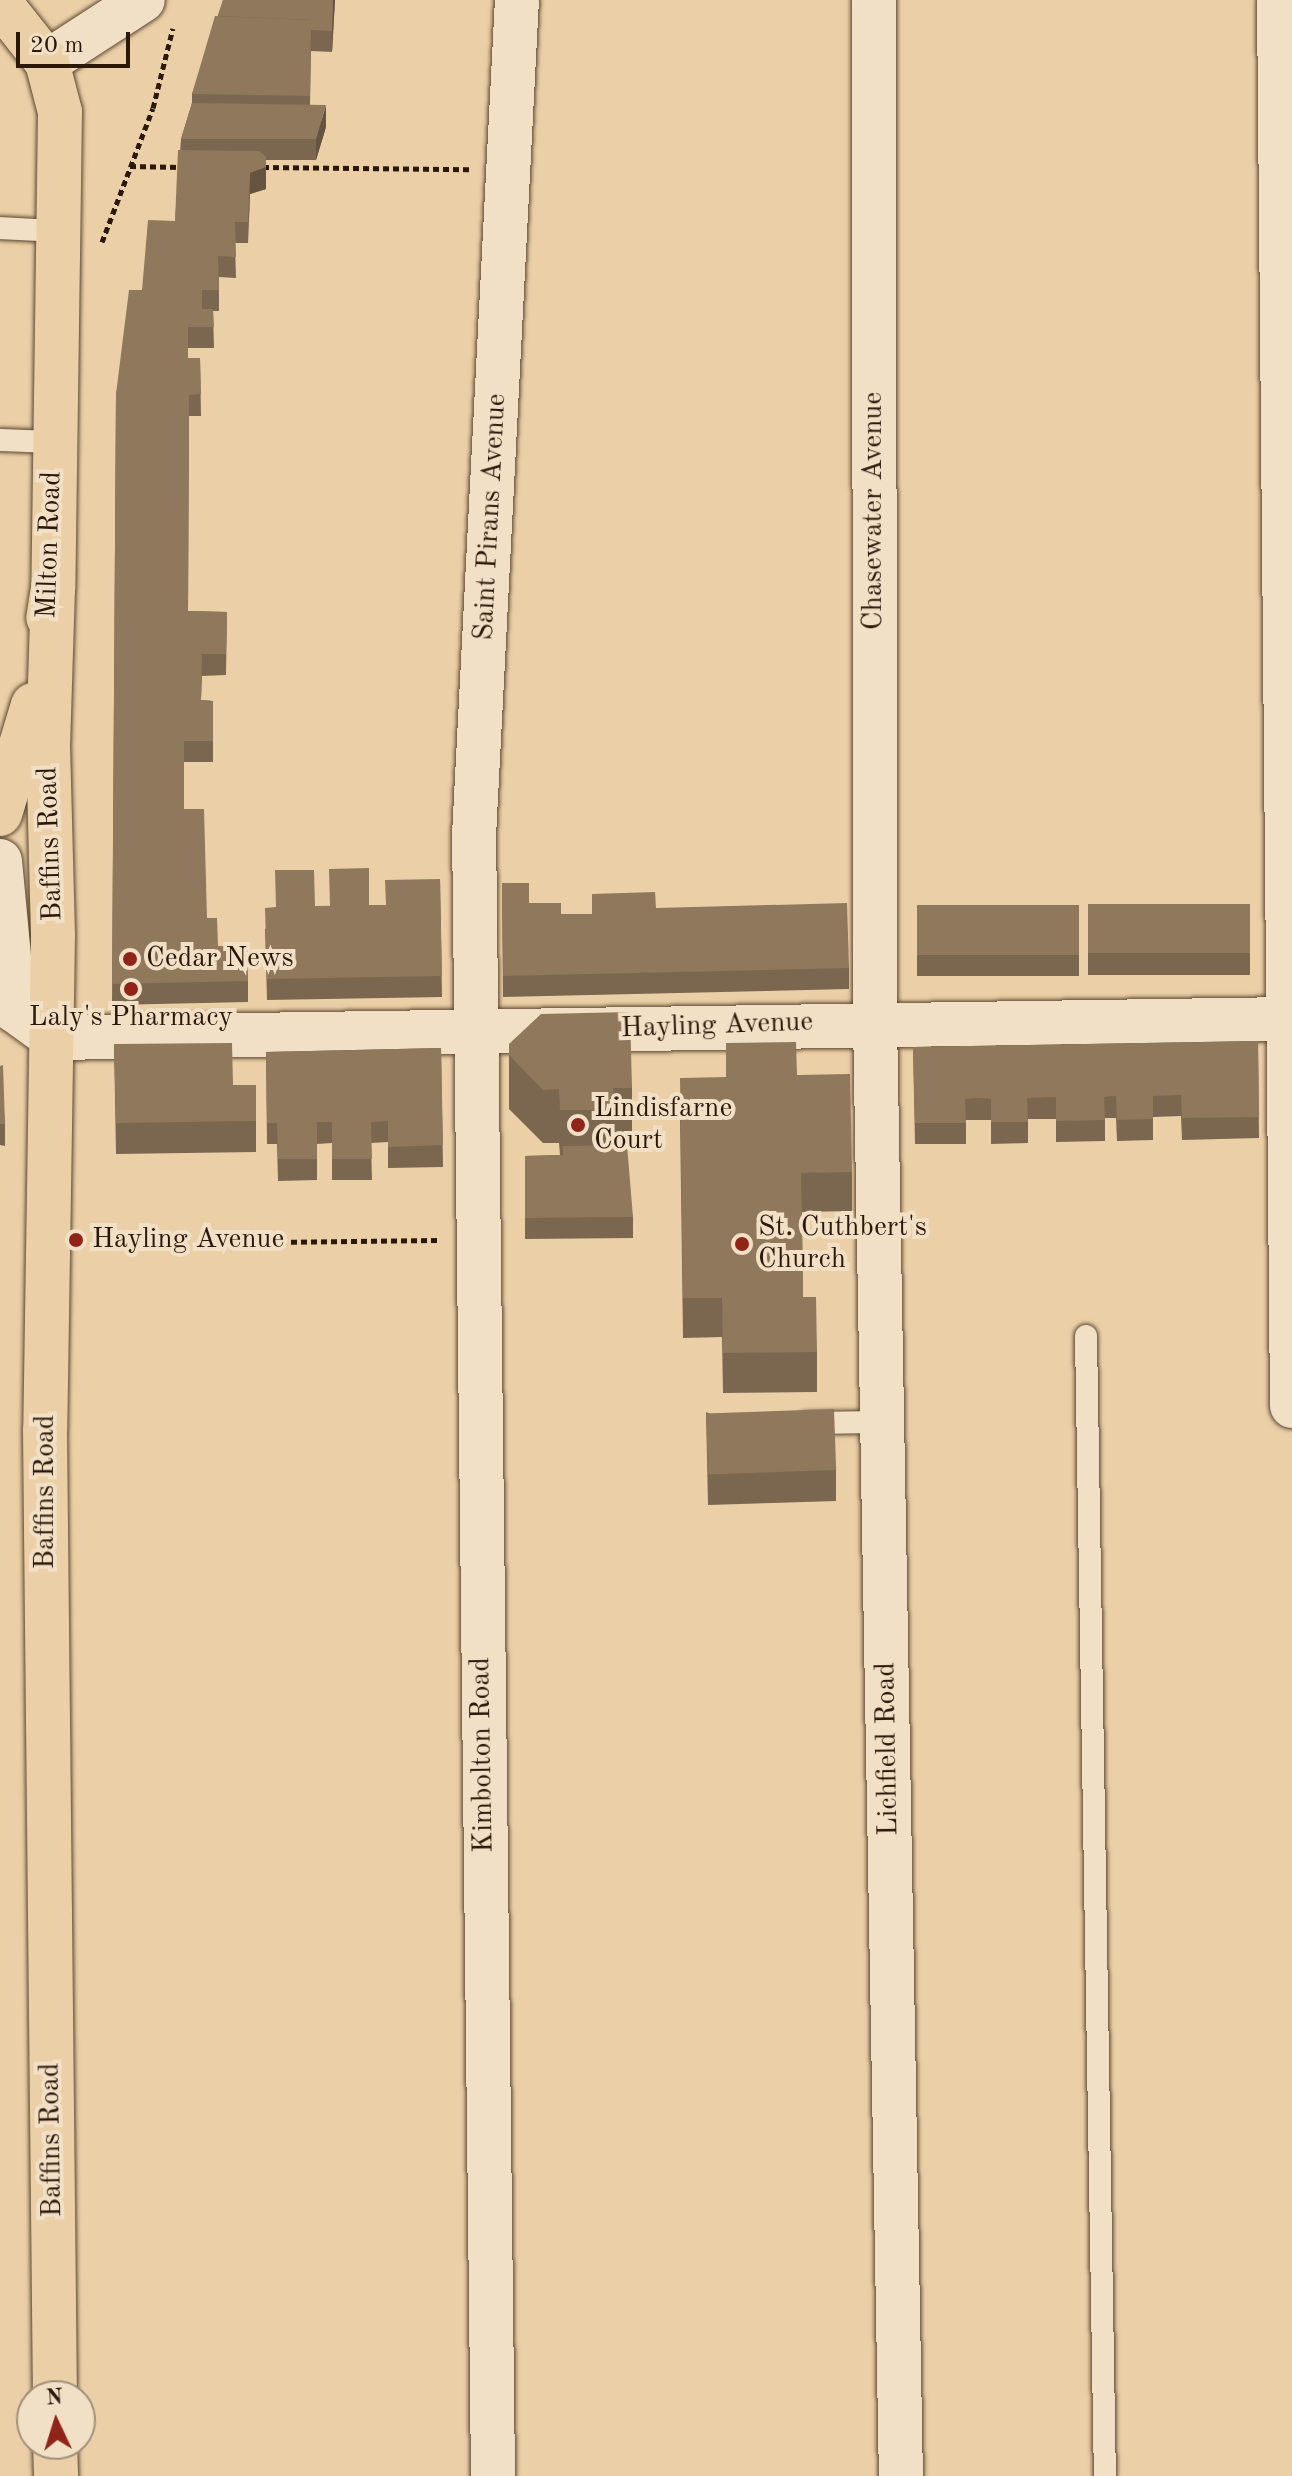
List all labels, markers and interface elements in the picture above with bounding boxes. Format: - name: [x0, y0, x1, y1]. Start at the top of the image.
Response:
- scale bar: [20, 16, 134, 66]
- text: 20 m: [30, 34, 84, 58]
- street label: Chasewater Avenue: [857, 392, 891, 630]
- street label: Saint Pirans Avenue: [468, 393, 514, 641]
- street label: Milton Road: [31, 471, 69, 619]
- street label: Baffins Road: [32, 766, 70, 922]
- place label: Cedar News: [146, 942, 294, 976]
- marker: Cedar News: [121, 950, 139, 968]
- marker: Laly's Pharmacy: [122, 980, 140, 998]
- place label: Laly's Pharmacy: [29, 1001, 233, 1035]
- street label: Hayling Avenue: [620, 1006, 814, 1046]
- place label: Lindisfarne Court: [594, 1092, 732, 1158]
- marker: Lindisfarne Court: [569, 1116, 587, 1134]
- place label: St. Cuthbert's Church: [758, 1211, 927, 1277]
- place label: Hayling Avenue: [92, 1223, 284, 1257]
- marker: Hayling Avenue: [67, 1231, 85, 1249]
- marker: St. Cuthbert's Church: [733, 1235, 751, 1253]
- street label: Baffins Road: [29, 1415, 63, 1569]
- street label: Kimbolton Road: [464, 1657, 502, 1853]
- street label: Lichfield Road: [870, 1662, 906, 1836]
- street label: Baffins Road: [34, 2062, 70, 2218]
- north arrow: [16, 2380, 96, 2460]
- text: N: [45, 2386, 64, 2410]

